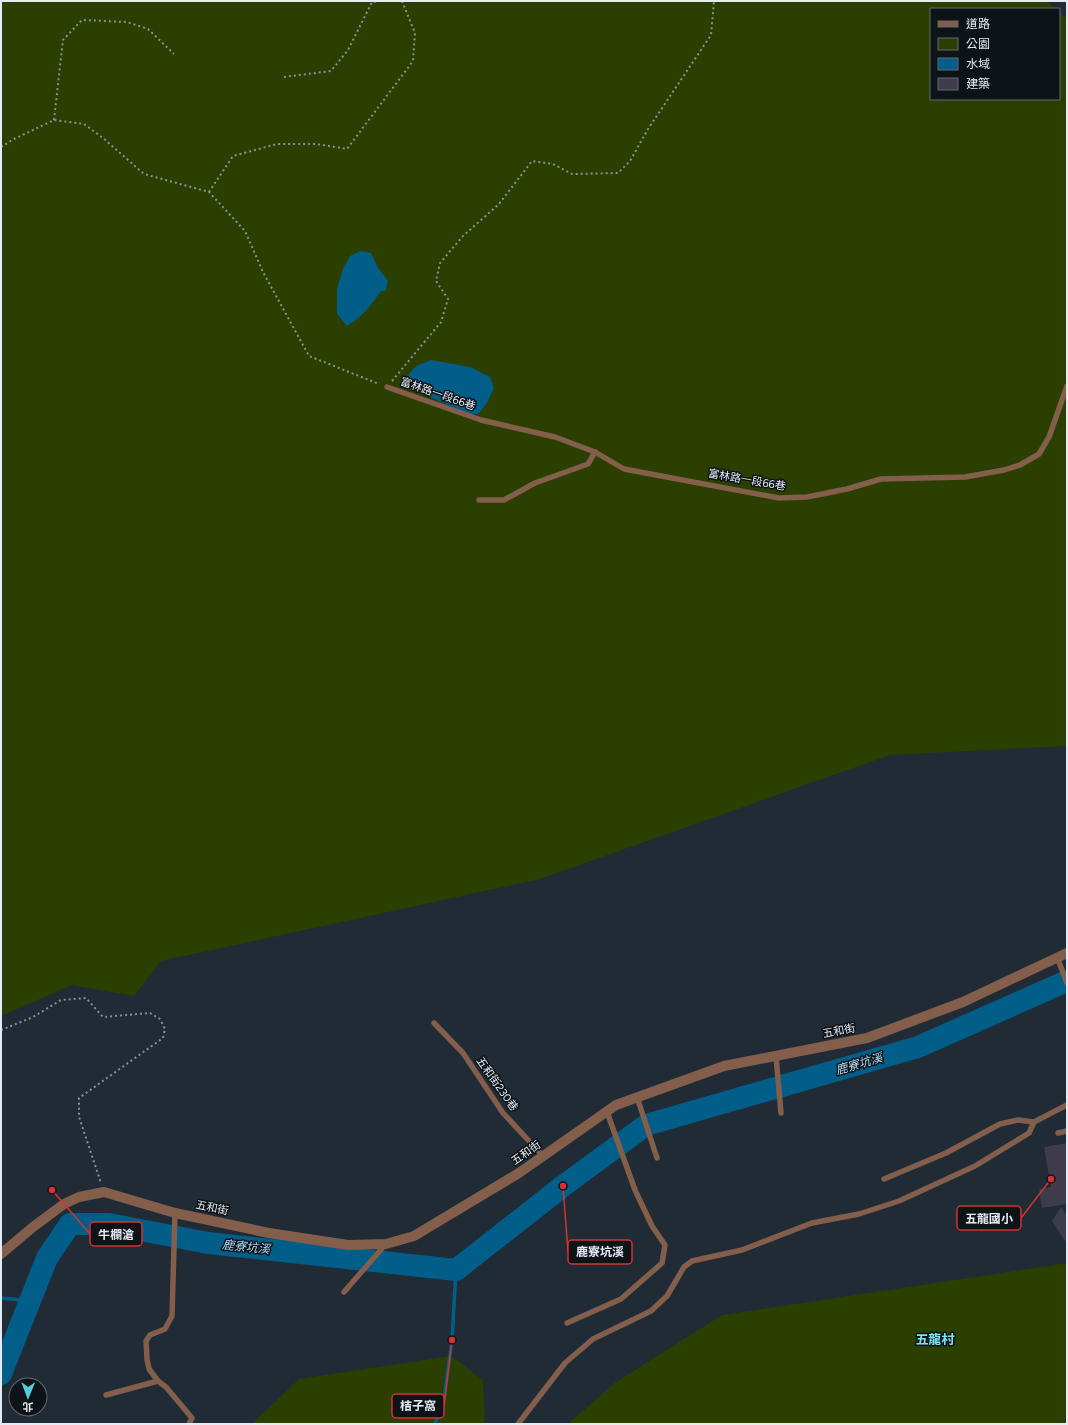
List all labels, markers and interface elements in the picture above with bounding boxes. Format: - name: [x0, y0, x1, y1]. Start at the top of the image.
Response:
- legend: [930, 8, 1060, 100]
- text: 道路: [966, 17, 990, 31]
- text: 公園: [966, 37, 990, 51]
- text: 水域: [966, 57, 990, 71]
- text: 建築: [966, 77, 990, 91]
- street label: 富林路一段66巷: [399, 375, 477, 413]
- street label: 富林路一段66巷: [707, 467, 787, 493]
- street label: 五和街: [822, 1021, 856, 1041]
- water label: 鹿寮坑溪: [834, 1050, 886, 1077]
- street label: 五和街230巷: [474, 1054, 520, 1114]
- street label: 五和街: [509, 1138, 543, 1168]
- street label: 五和街: [195, 1198, 229, 1218]
- callout: 五龍國小: [957, 1206, 1021, 1230]
- text: 五龍國小: [965, 1212, 1013, 1226]
- callout: 牛欄滄: [90, 1222, 142, 1246]
- text: 牛欄滄: [98, 1228, 134, 1242]
- water label: 鹿寮坑溪: [221, 1238, 273, 1257]
- callout: 鹿寮坑溪: [568, 1240, 632, 1264]
- text: 鹿寮坑溪: [576, 1245, 624, 1259]
- district label: 五龍村: [915, 1332, 955, 1347]
- north arrow: [8, 1377, 48, 1417]
- callout: 桔子窩: [392, 1394, 444, 1418]
- text: 桔子窩: [400, 1399, 436, 1413]
- text: 北: [22, 1400, 33, 1413]

